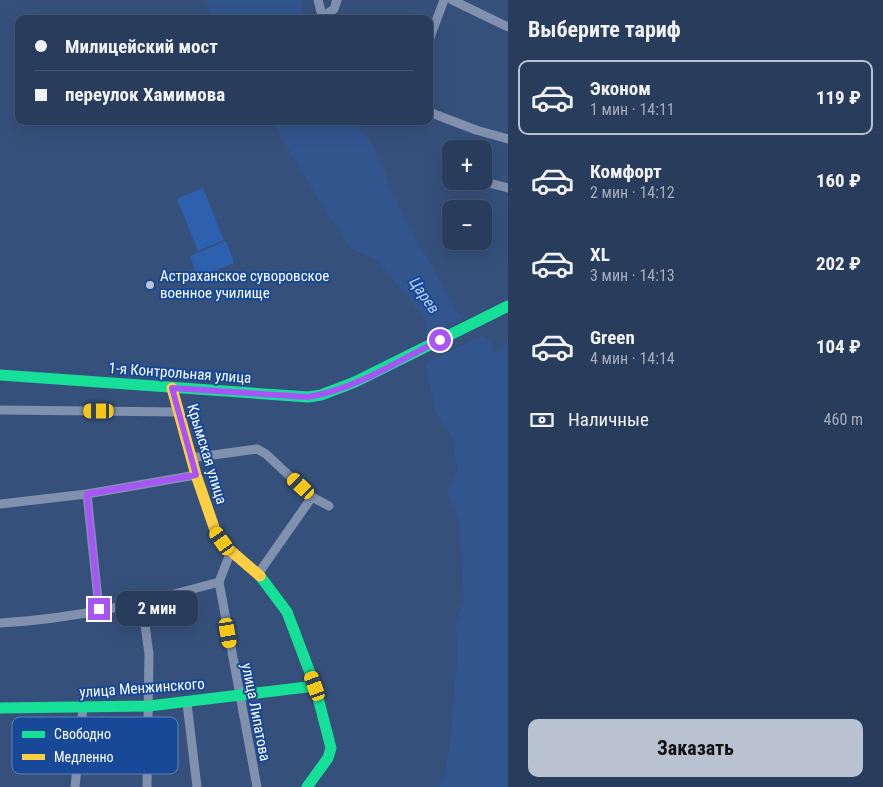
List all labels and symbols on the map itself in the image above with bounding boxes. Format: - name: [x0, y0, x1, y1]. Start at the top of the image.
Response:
- place label: Астраханское суворовское военное училище: [160, 267, 329, 302]
- water label: Царев: [405, 273, 444, 317]
- marker: Астраханское суворовское военное училище: [144, 279, 156, 291]
- route start: [429, 329, 451, 351]
- street label: 1-я Контрольная улица: [108, 359, 252, 387]
- street label: Крымская улица: [183, 402, 231, 506]
- car: [84, 404, 114, 419]
- car: [284, 470, 317, 502]
- car: [207, 524, 236, 558]
- callout: 2 мин: [116, 592, 199, 626]
- route end: [88, 598, 110, 620]
- car: [218, 617, 237, 649]
- street label: улица Липатова: [238, 661, 274, 763]
- car: [302, 669, 327, 703]
- street label: улица Менжинского: [79, 675, 205, 701]
- legend: [12, 717, 178, 774]
- text: Свободно: [54, 726, 111, 742]
- text: Медленно: [54, 749, 114, 765]

